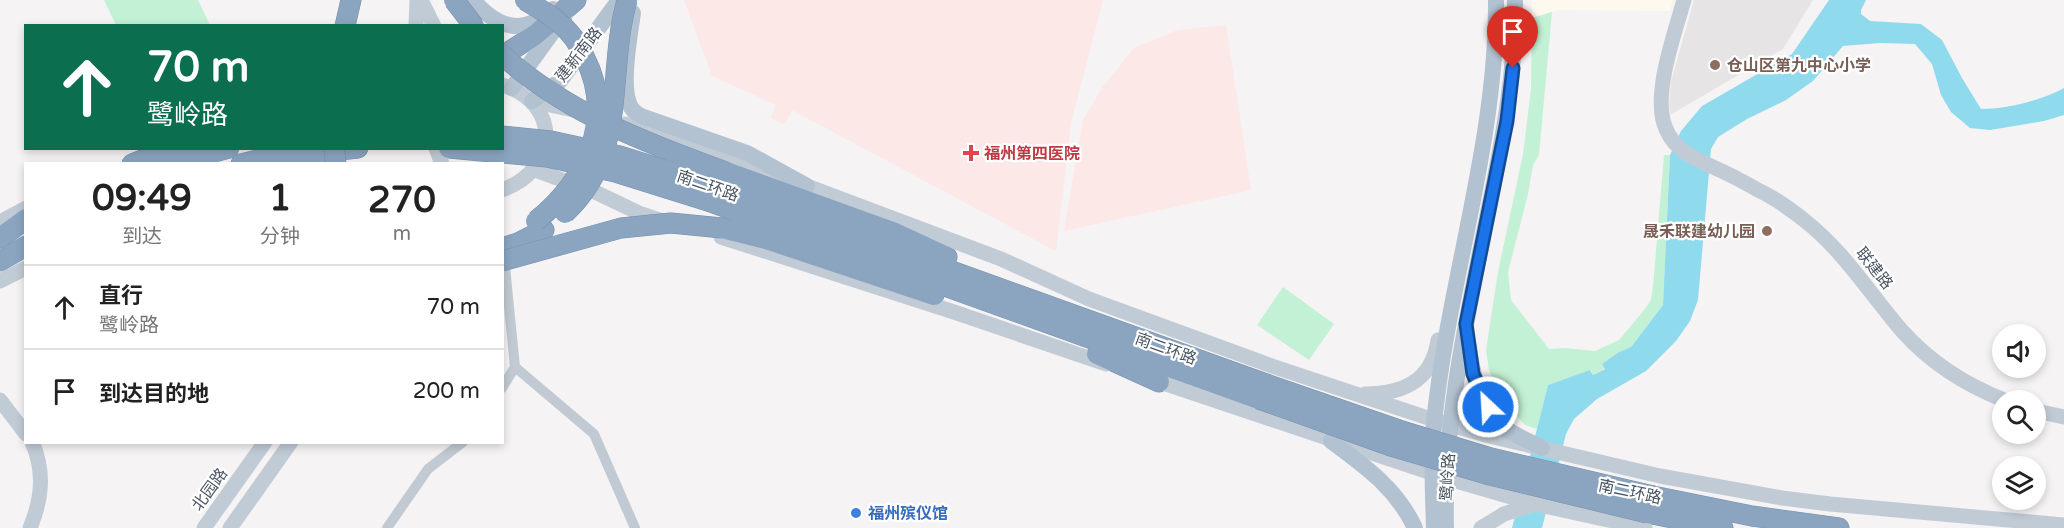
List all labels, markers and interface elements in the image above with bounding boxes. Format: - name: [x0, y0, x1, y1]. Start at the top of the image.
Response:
- pin: [1487, 6, 1538, 68]
- icon: arrive: [1496, 15, 1529, 48]
- street label: 建新南路: [551, 23, 606, 86]
- text: 70 m: [147, 42, 249, 93]
- icon: ahead: [48, 48, 126, 126]
- place label: 仓山区第九中心小学: [1727, 56, 1871, 76]
- marker: 仓山区第九中心小学: [1708, 58, 1722, 72]
- text: 鹭岭路: [147, 99, 228, 132]
- marker: 福州第四医院: [962, 144, 980, 162]
- place label: 福州第四医院: [984, 144, 1080, 164]
- street label: 南二环路: [674, 166, 741, 206]
- text: 09:49: [92, 177, 192, 220]
- text: 1: [269, 177, 291, 220]
- text: 270: [368, 179, 436, 222]
- text: m: [393, 222, 411, 246]
- place label: 晟禾联建幼儿园: [1643, 222, 1755, 242]
- marker: 晟禾联建幼儿园: [1760, 224, 1774, 238]
- text: 到达: [122, 225, 162, 249]
- text: 分钟: [260, 225, 300, 249]
- street label: 联建路: [1851, 244, 1897, 294]
- text: 直行: [99, 283, 143, 309]
- icon: ahead: [48, 291, 81, 324]
- text: 70 m: [426, 294, 480, 320]
- text: 鹭岭路: [99, 314, 159, 338]
- map controls: [1992, 324, 2046, 510]
- button: sound: [1992, 324, 2046, 378]
- street label: 南二环路: [1132, 329, 1199, 369]
- icon: arrive: [48, 375, 81, 408]
- position arrow: [1456, 375, 1520, 439]
- text: 200 m: [413, 378, 480, 404]
- text: 到达目的地: [99, 381, 209, 407]
- button: search: [1992, 390, 2046, 444]
- street label: 鹭岭路: [1437, 453, 1459, 502]
- button: layers: [1992, 456, 2046, 510]
- street label: 北园路: [188, 464, 232, 515]
- street label: 南二环路: [1596, 476, 1663, 508]
- place label: 福州殡仪馆: [868, 504, 948, 524]
- marker: 福州殡仪馆: [849, 506, 863, 520]

